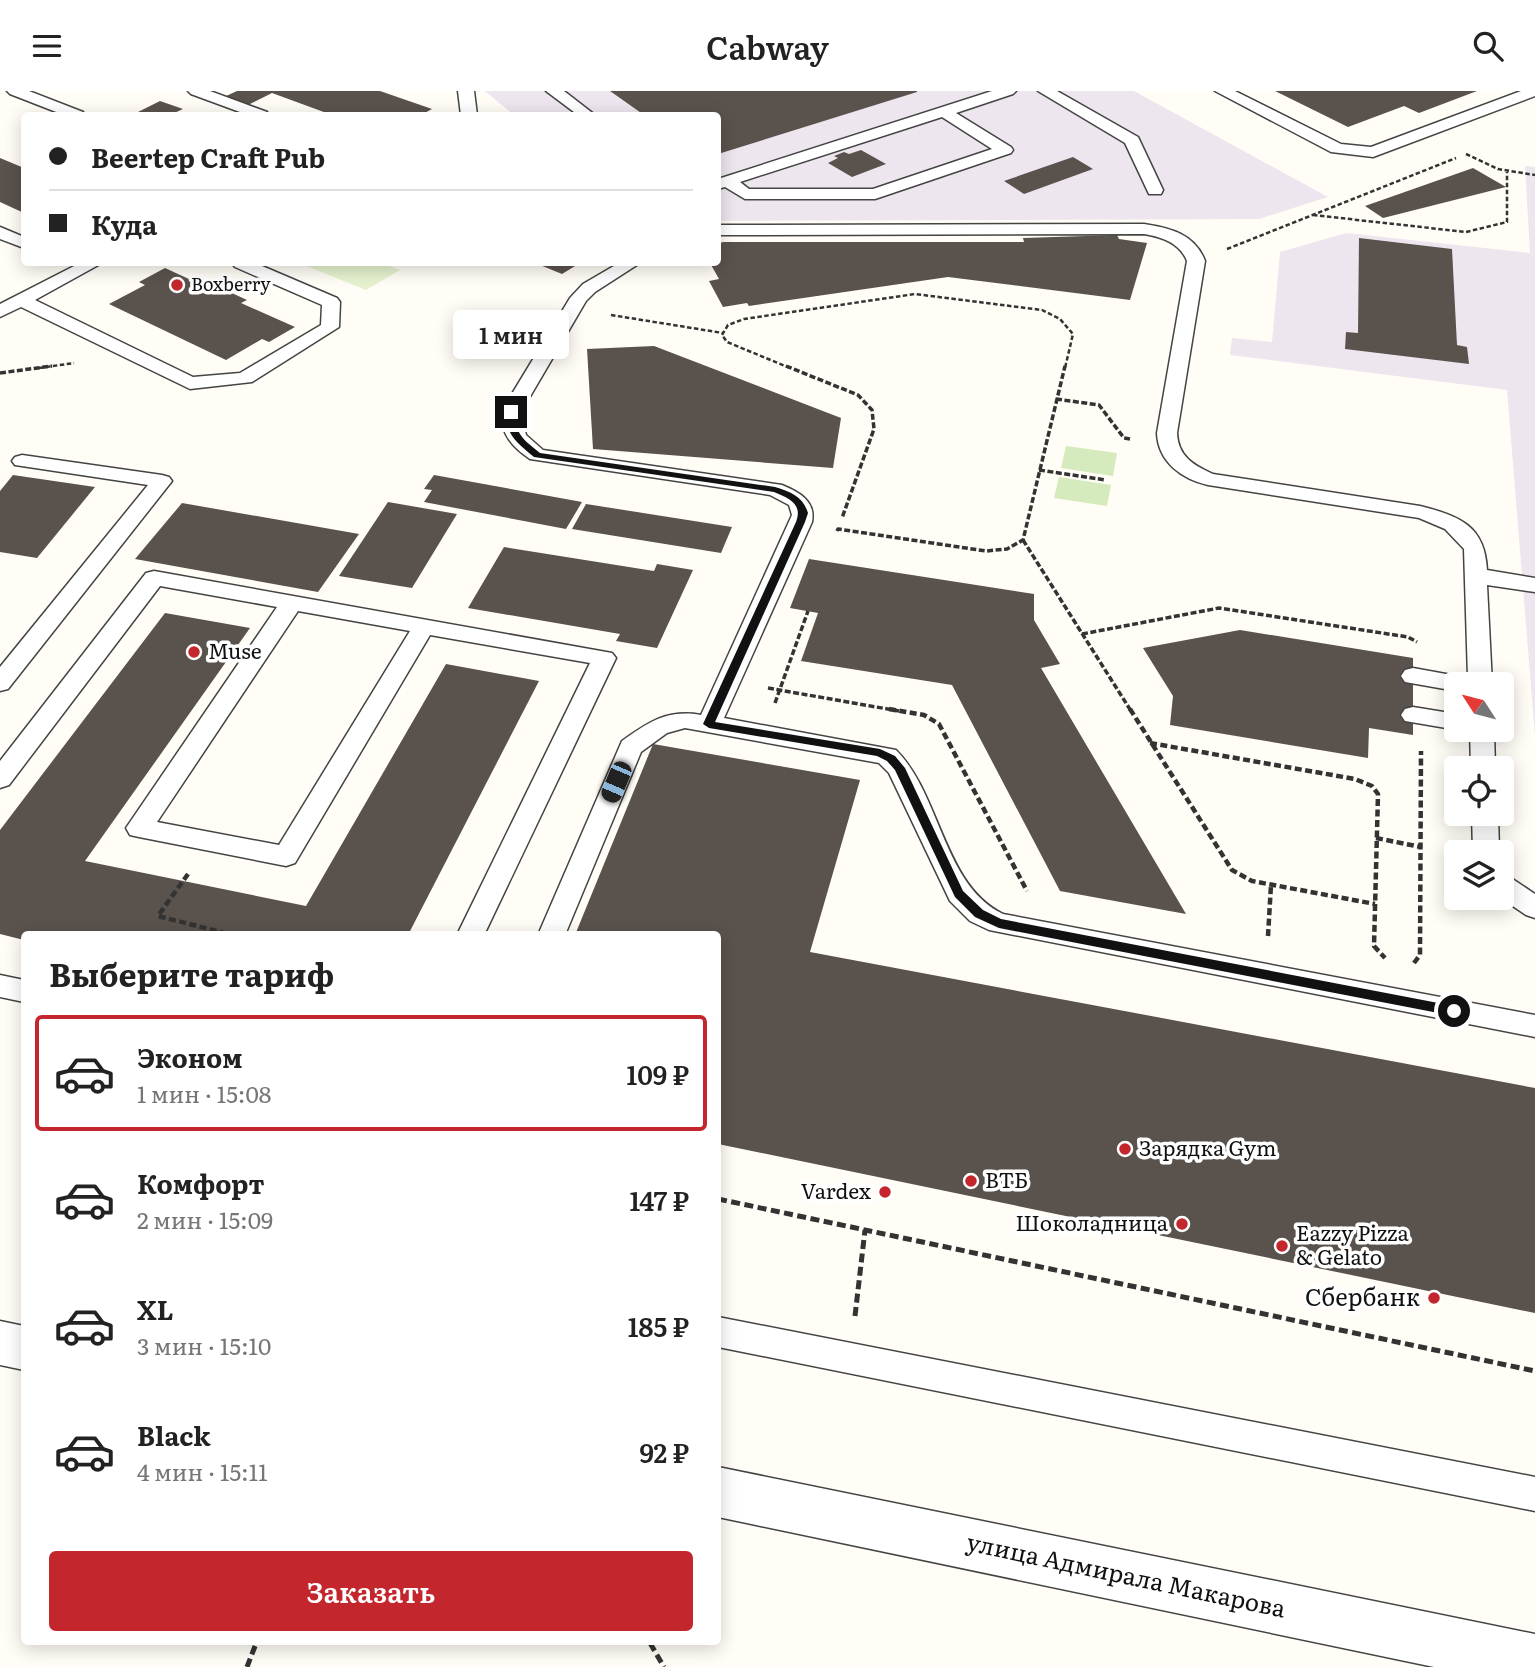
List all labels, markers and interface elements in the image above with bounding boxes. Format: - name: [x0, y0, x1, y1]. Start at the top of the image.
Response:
- text: Cabway: [706, 22, 829, 70]
- icon: menu: [28, 27, 66, 65]
- icon: search: [1469, 27, 1507, 65]
- text: Beertep Craft Pub: [91, 137, 325, 176]
- text: Куда: [91, 204, 157, 243]
- place label: Boxberry: [191, 270, 271, 297]
- marker: Boxberry: [169, 277, 185, 293]
- callout: 1 мин: [453, 310, 569, 359]
- text: 1 мин: [479, 317, 543, 351]
- route end: [495, 396, 527, 428]
- place label: Muse: [208, 634, 262, 665]
- marker: Muse: [186, 644, 202, 660]
- north arrow: [1444, 672, 1514, 742]
- map controls: [1444, 672, 1514, 910]
- button: locate: [1444, 756, 1514, 826]
- car: [599, 759, 634, 805]
- button: layers: [1444, 840, 1514, 910]
- text: Выберите тариф: [49, 949, 334, 997]
- route start: [1438, 995, 1470, 1027]
- text: Эконом: [137, 1037, 242, 1076]
- icon: car: [53, 1042, 116, 1105]
- text: 109 ₽: [627, 1054, 689, 1093]
- text: 1 мин · 15:08: [137, 1076, 271, 1110]
- place label: Зарядка Gym: [1139, 1131, 1276, 1162]
- marker: Зарядка Gym: [1117, 1141, 1133, 1157]
- text: Комфорт: [137, 1163, 264, 1202]
- place label: ВТБ: [985, 1163, 1028, 1194]
- icon: car: [53, 1168, 116, 1231]
- marker: ВТБ: [963, 1173, 979, 1189]
- place label: Vardex: [801, 1174, 871, 1205]
- text: 147 ₽: [630, 1180, 689, 1219]
- marker: Vardex: [877, 1184, 893, 1200]
- text: 2 мин · 15:09: [137, 1202, 273, 1236]
- place label: Шоколадница: [1016, 1206, 1169, 1237]
- marker: Шоколадница: [1174, 1216, 1190, 1232]
- place label: Eazzy Pizza & Gelato: [1296, 1216, 1409, 1271]
- marker: Eazzy Pizza & Gelato: [1274, 1238, 1290, 1254]
- place label: Сбербанк: [1305, 1278, 1420, 1313]
- text: XL: [137, 1289, 174, 1328]
- marker: Сбербанк: [1426, 1290, 1442, 1306]
- icon: car: [53, 1294, 116, 1357]
- text: 185 ₽: [628, 1306, 689, 1345]
- text: 3 мин · 15:10: [137, 1328, 271, 1362]
- text: Black: [137, 1415, 211, 1454]
- icon: car: [53, 1420, 116, 1483]
- text: 92 ₽: [640, 1432, 689, 1471]
- text: 4 мин · 15:11: [137, 1454, 268, 1488]
- street label: улица Адмирала Макарова: [964, 1523, 1289, 1624]
- button: Заказать: [49, 1551, 693, 1631]

